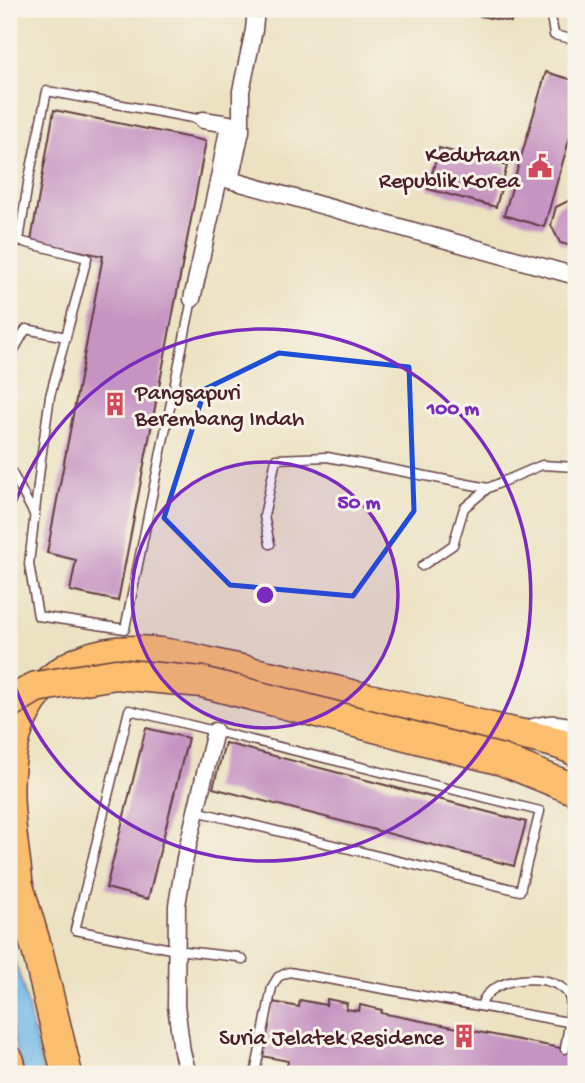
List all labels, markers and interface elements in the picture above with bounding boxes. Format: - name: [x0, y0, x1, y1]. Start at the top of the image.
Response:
- place label: Kedutaan Republik Korea: [379, 143, 521, 196]
- public building icon: Kedutaan Republik Korea: [526, 152, 554, 180]
- place label: Pangsapuri Berembang Indah: [134, 381, 304, 434]
- building icon: Pangsapuri Berembang Indah: [101, 390, 129, 418]
- text: 100 m: [426, 398, 479, 423]
- text: 50 m: [338, 492, 381, 517]
- centre of rings: [253, 583, 277, 607]
- building icon: Suria Jelatek Residence: [450, 1022, 478, 1050]
- place label: Suria Jelatek Residence: [219, 1026, 445, 1053]

